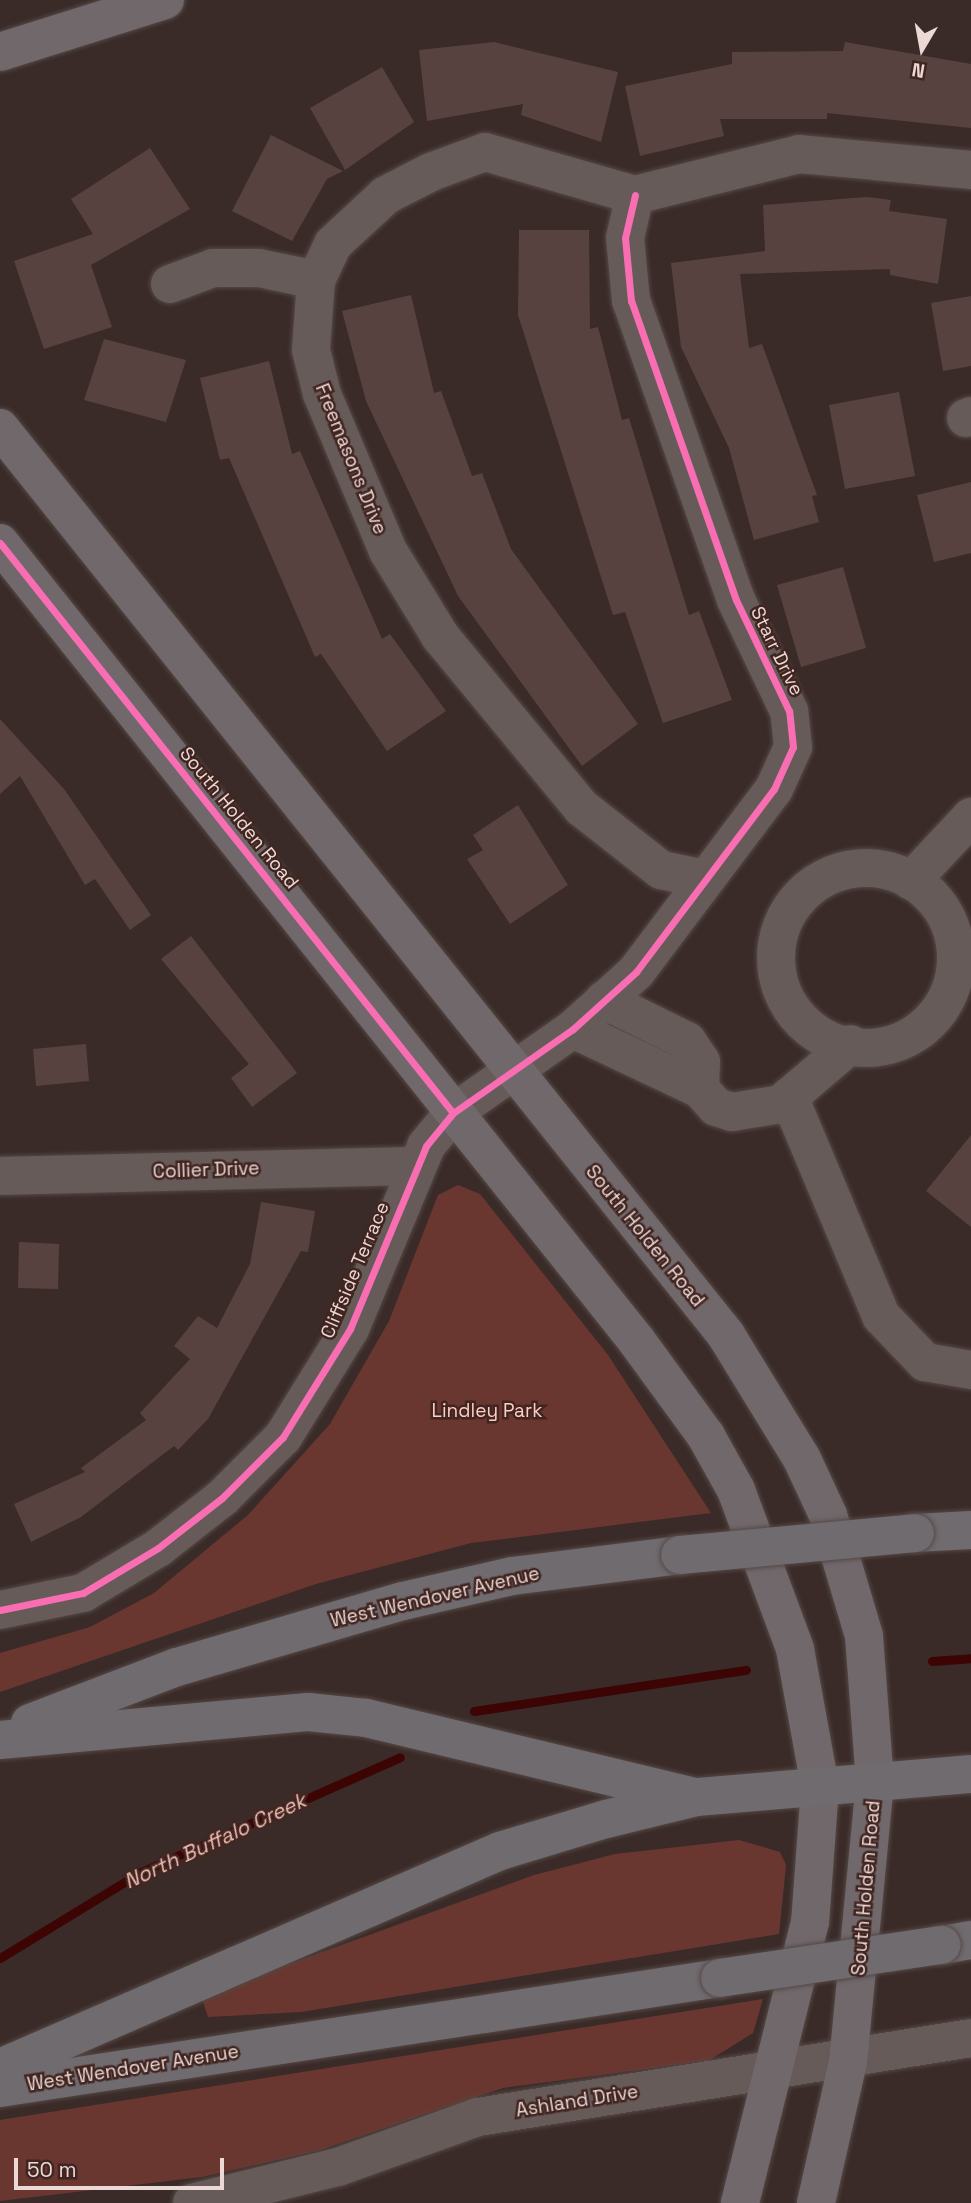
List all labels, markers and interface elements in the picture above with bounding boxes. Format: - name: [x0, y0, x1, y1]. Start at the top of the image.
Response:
- north arrow: [887, 14, 957, 84]
- text: N: [910, 57, 927, 84]
- street label: Freemasons Drive: [310, 380, 392, 538]
- street label: Starr Drive: [746, 603, 808, 699]
- street label: South Holden Road: [175, 743, 303, 893]
- street label: Collier Drive: [152, 1157, 260, 1183]
- street label: South Holden Road: [581, 1161, 709, 1311]
- street label: Cliffside Terrace: [316, 1198, 394, 1342]
- park label: Lindley Park: [432, 1400, 542, 1422]
- street label: West Wendover Avenue: [328, 1562, 542, 1632]
- water label: North Buffalo Creek: [120, 1788, 310, 1894]
- street label: South Holden Road: [847, 1799, 885, 1977]
- street label: West Wendover Avenue: [25, 2040, 241, 2096]
- street label: Ashland Drive: [514, 2080, 640, 2122]
- scale bar: [18, 2144, 228, 2188]
- text: 50 m: [27, 2156, 77, 2183]

